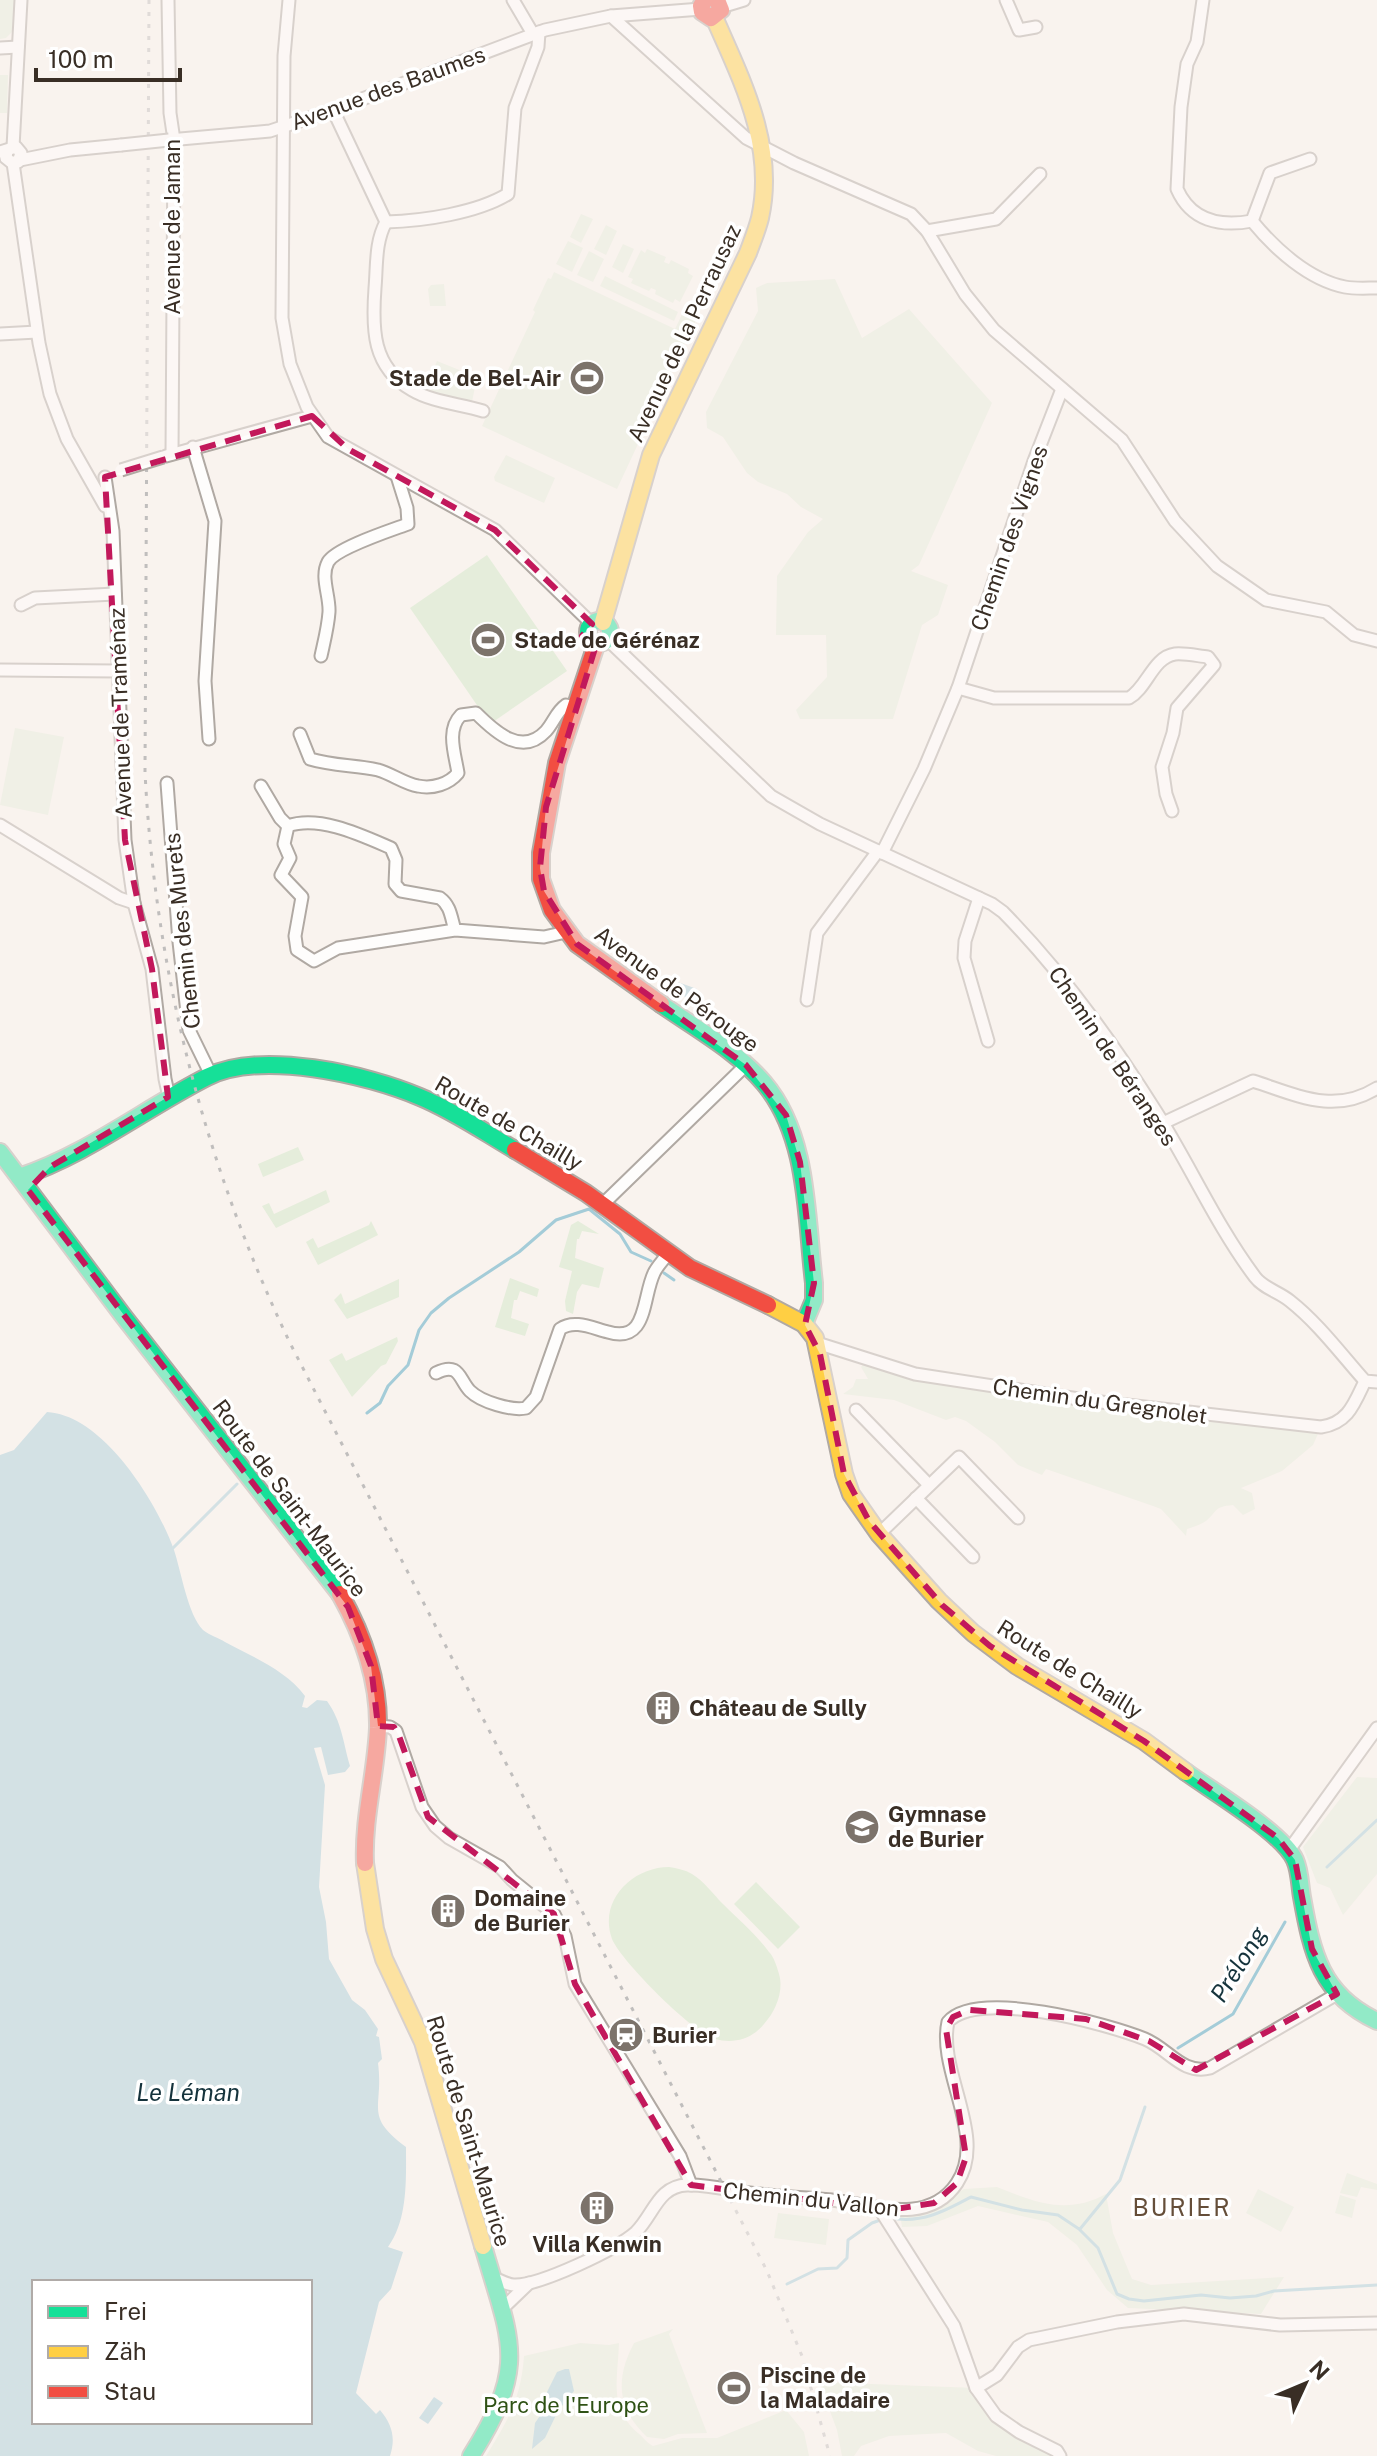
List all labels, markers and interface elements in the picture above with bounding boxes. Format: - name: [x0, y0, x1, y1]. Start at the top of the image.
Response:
- scale bar: [36, 32, 180, 82]
- street label: Avenue des Baumes: [287, 41, 489, 135]
- text: 100 m: [48, 45, 114, 73]
- street label: Avenue de Jaman: [159, 139, 185, 315]
- street label: Avenue de la Perrausaz: [622, 220, 746, 446]
- sports icon: Stade de Bel-Air: [568, 359, 606, 397]
- place label: Stade de Bel-Air: [389, 365, 561, 391]
- street label: Chemin des Vignes: [965, 442, 1053, 634]
- street label: Avenue de Traménaz: [103, 607, 137, 819]
- sports icon: Stade de Gérénaz: [469, 621, 507, 659]
- place label: Stade de Gérénaz: [514, 627, 700, 653]
- street label: Chemin des Murets: [159, 832, 205, 1030]
- street label: Avenue de Pérouge: [590, 921, 764, 1057]
- street label: Chemin de Béranges: [1043, 961, 1183, 1151]
- street label: Route de Chailly: [431, 1070, 588, 1176]
- street label: Chemin du Gregnolet: [991, 1373, 1209, 1429]
- street label: Route de Saint-Maurice: [207, 1394, 373, 1602]
- street label: Route de Chailly: [993, 1614, 1147, 1724]
- building icon: Château de Sully: [644, 1689, 682, 1727]
- place label: Château de Sully: [689, 1695, 868, 1721]
- place label: Gymnase de Burier: [888, 1801, 986, 1852]
- school or university icon: Gymnase de Burier: [843, 1808, 881, 1846]
- place label: Domaine de Burier: [474, 1885, 570, 1936]
- building icon: Domaine de Burier: [429, 1892, 467, 1930]
- water label: Prélong: [1204, 1920, 1272, 2007]
- street label: Route de Saint-Maurice: [421, 2012, 517, 2250]
- station icon: Burier: [607, 2016, 645, 2054]
- place label: Burier: [652, 2022, 717, 2048]
- water label: Le Léman: [136, 2078, 240, 2106]
- street label: Chemin du Vallon: [722, 2177, 900, 2221]
- building icon: Villa Kenwin: [578, 2189, 616, 2227]
- district label: BURIER: [1132, 2193, 1232, 2221]
- place label: Villa Kenwin: [532, 2231, 662, 2257]
- legend: [32, 2280, 312, 2424]
- text: Frei: [104, 2297, 147, 2325]
- text: Zäh: [104, 2337, 147, 2365]
- north arrow: [1265, 2344, 1345, 2424]
- text: N: [1304, 2355, 1335, 2385]
- place label: Piscine de la Maladaire: [760, 2362, 890, 2413]
- sports icon: Piscine de la Maladaire: [715, 2369, 753, 2407]
- text: Stau: [104, 2377, 156, 2405]
- park label: Parc de l'Europe: [483, 2392, 649, 2418]

